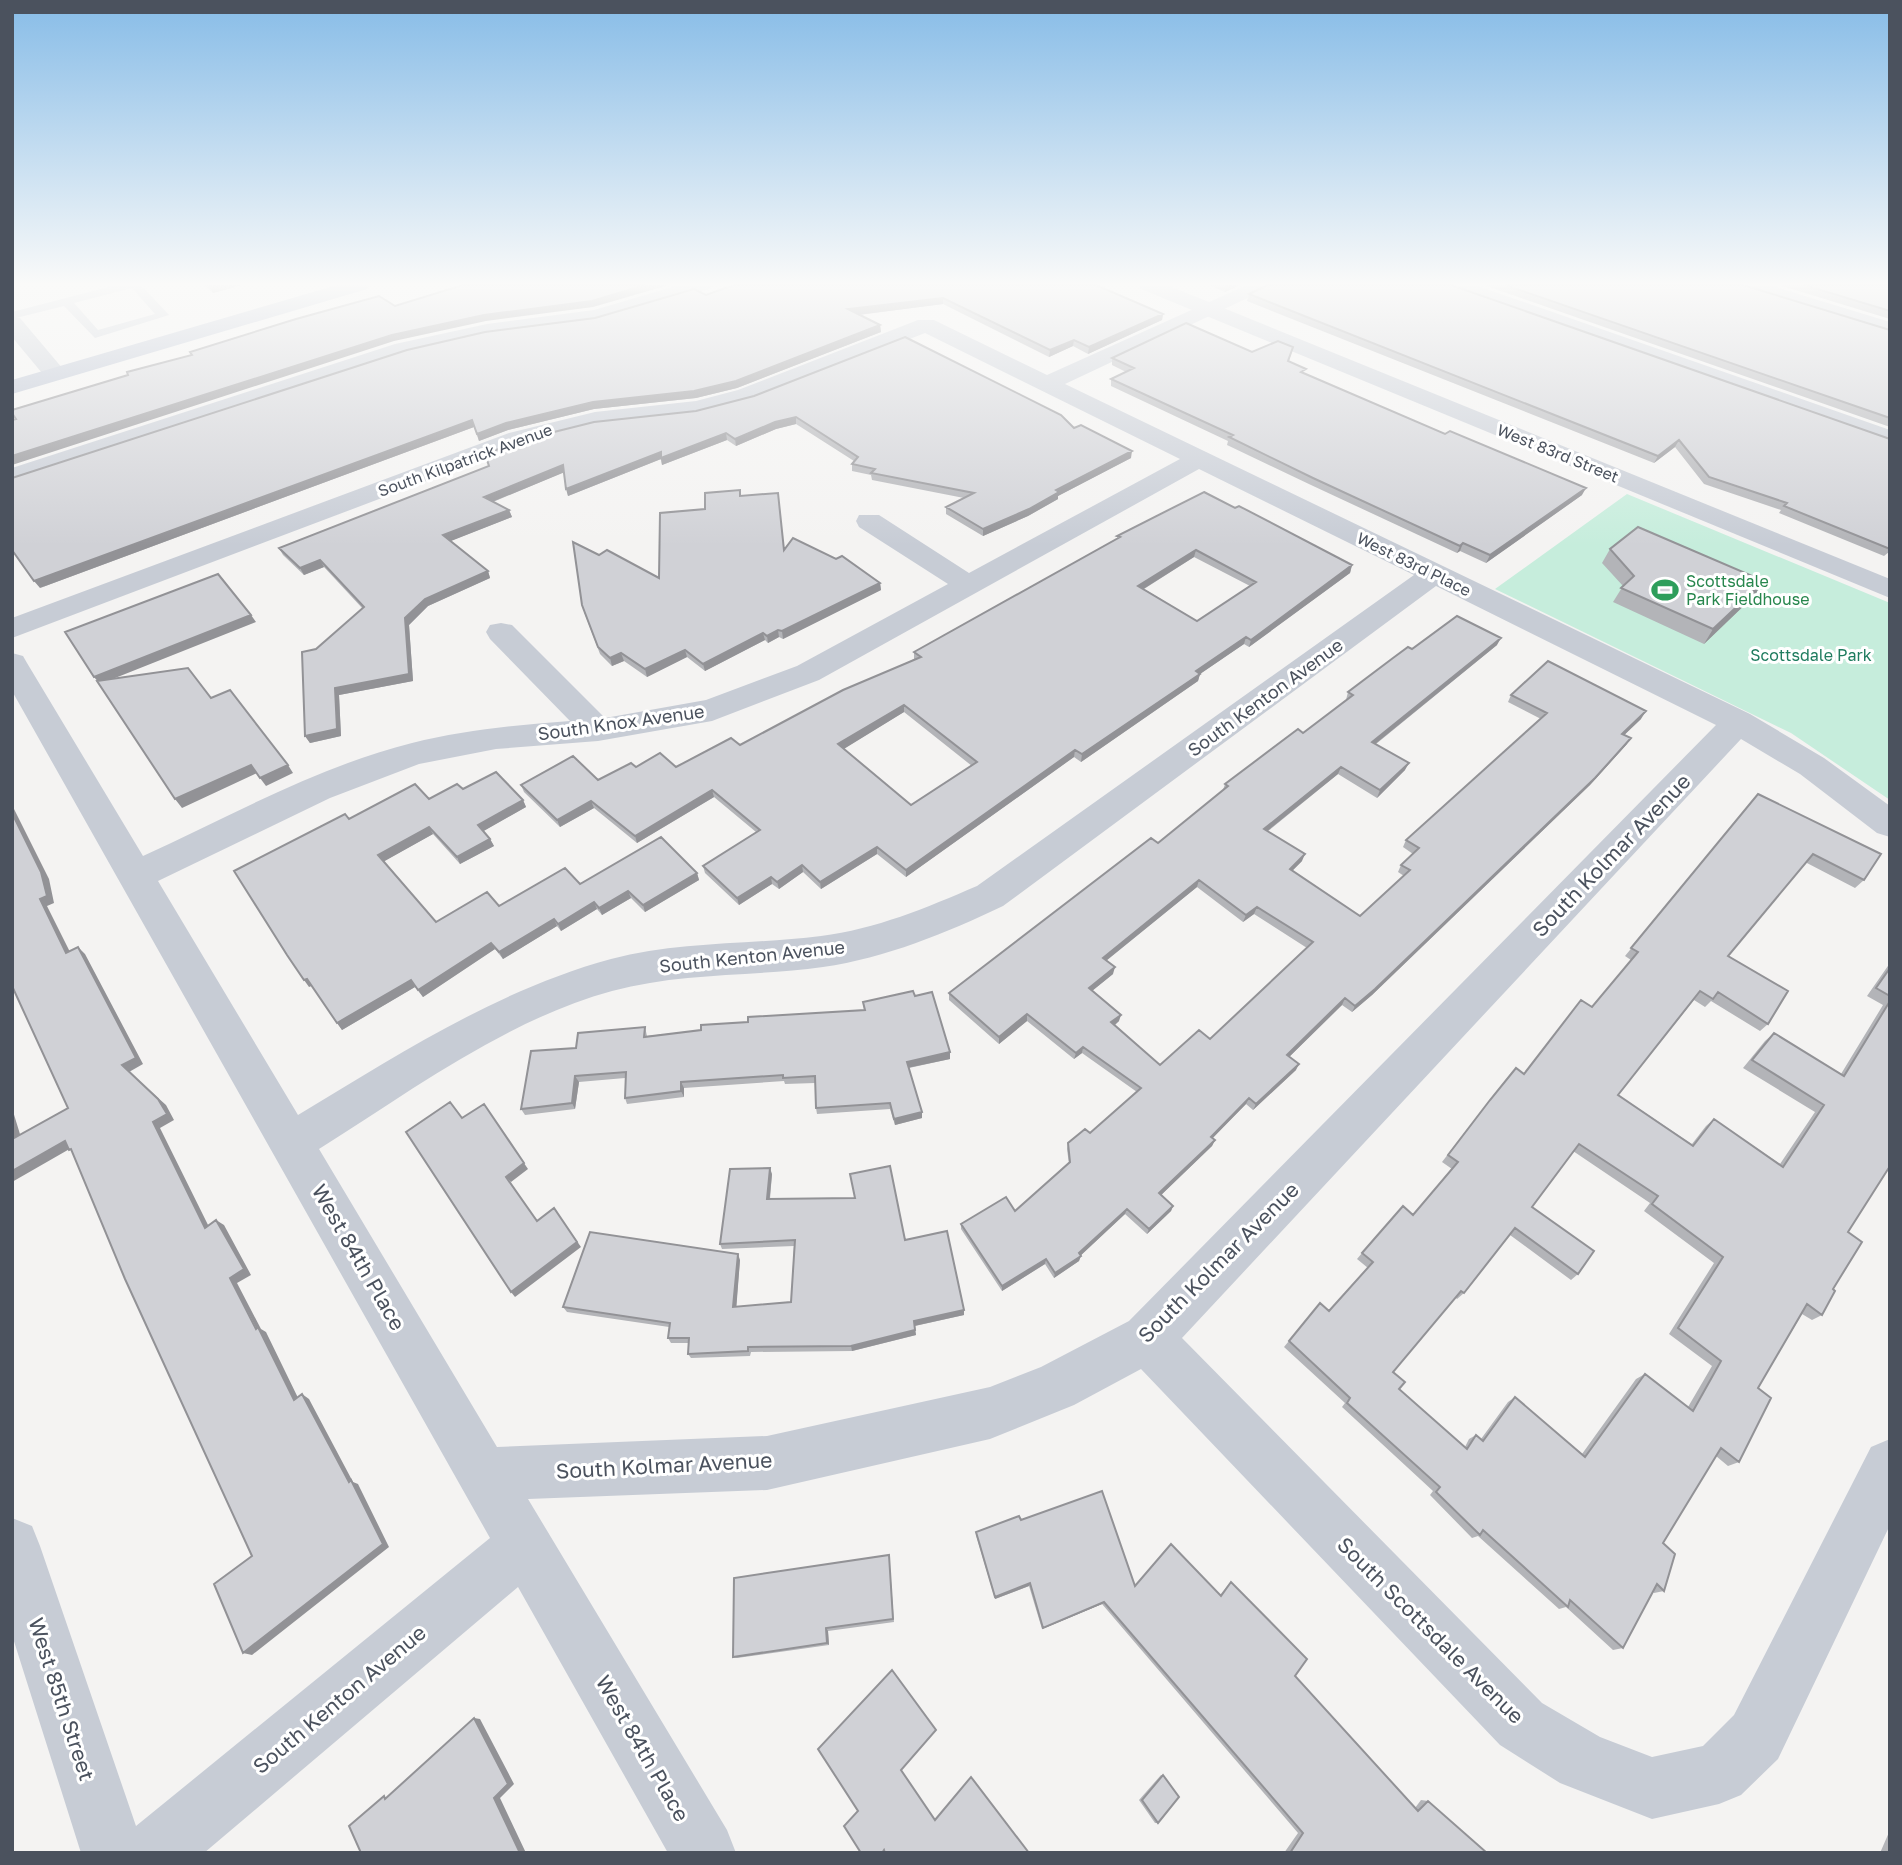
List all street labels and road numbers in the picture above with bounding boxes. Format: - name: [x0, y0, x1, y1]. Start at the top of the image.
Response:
- street label: South Kilpatrick Avenue: [375, 419, 555, 501]
- street label: West 83rd Street: [1494, 420, 1622, 486]
- street label: West 83rd Place: [1354, 528, 1474, 600]
- street label: South Kenton Avenue: [1183, 633, 1347, 761]
- street label: South Knox Avenue: [536, 699, 706, 745]
- street label: South Kolmar Avenue: [1526, 768, 1696, 942]
- street label: South Kenton Avenue: [658, 935, 846, 977]
- street label: South Kolmar Avenue: [1132, 1176, 1304, 1348]
- street label: West 84th Place: [307, 1179, 411, 1335]
- street label: South Kolmar Avenue: [555, 1446, 773, 1484]
- street label: South Scottsdale Avenue: [1332, 1531, 1530, 1729]
- street label: West 85th Street: [23, 1614, 101, 1784]
- street label: South Kenton Avenue: [247, 1619, 431, 1779]
- street label: West 84th Place: [591, 1670, 695, 1826]

